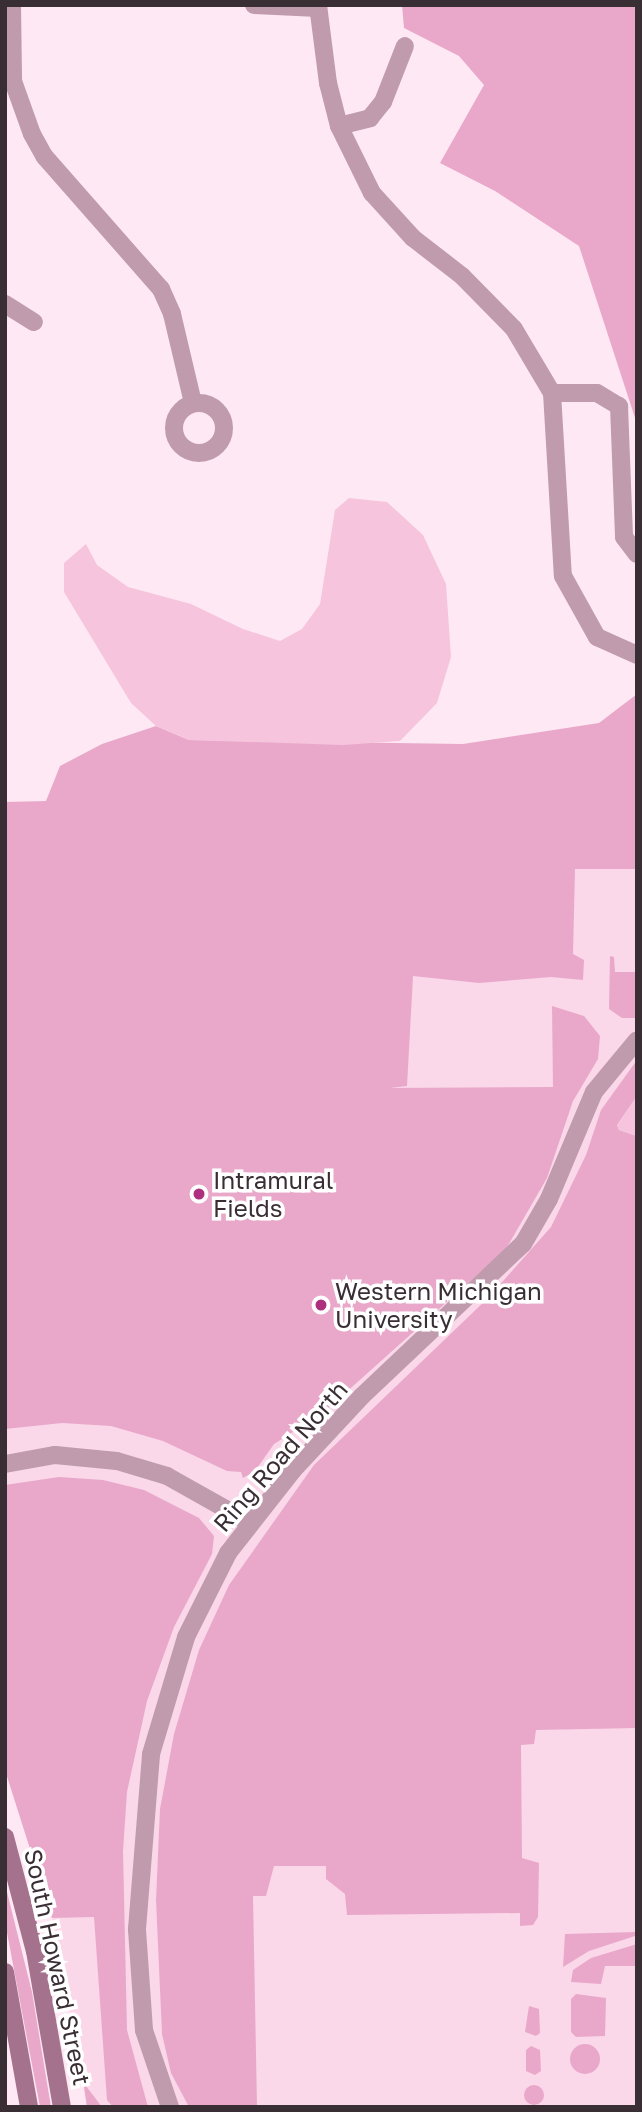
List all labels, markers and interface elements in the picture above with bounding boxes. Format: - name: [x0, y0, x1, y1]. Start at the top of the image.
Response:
- place label: Intramural Fields: [213, 1166, 333, 1222]
- marker: Intramural Fields: [191, 1186, 207, 1202]
- place label: Western Michigan University: [335, 1277, 542, 1333]
- marker: Western Michigan University: [313, 1297, 329, 1313]
- street label: Ring Road North: [207, 1375, 353, 1537]
- street label: South Howard Street: [19, 1846, 97, 2088]

